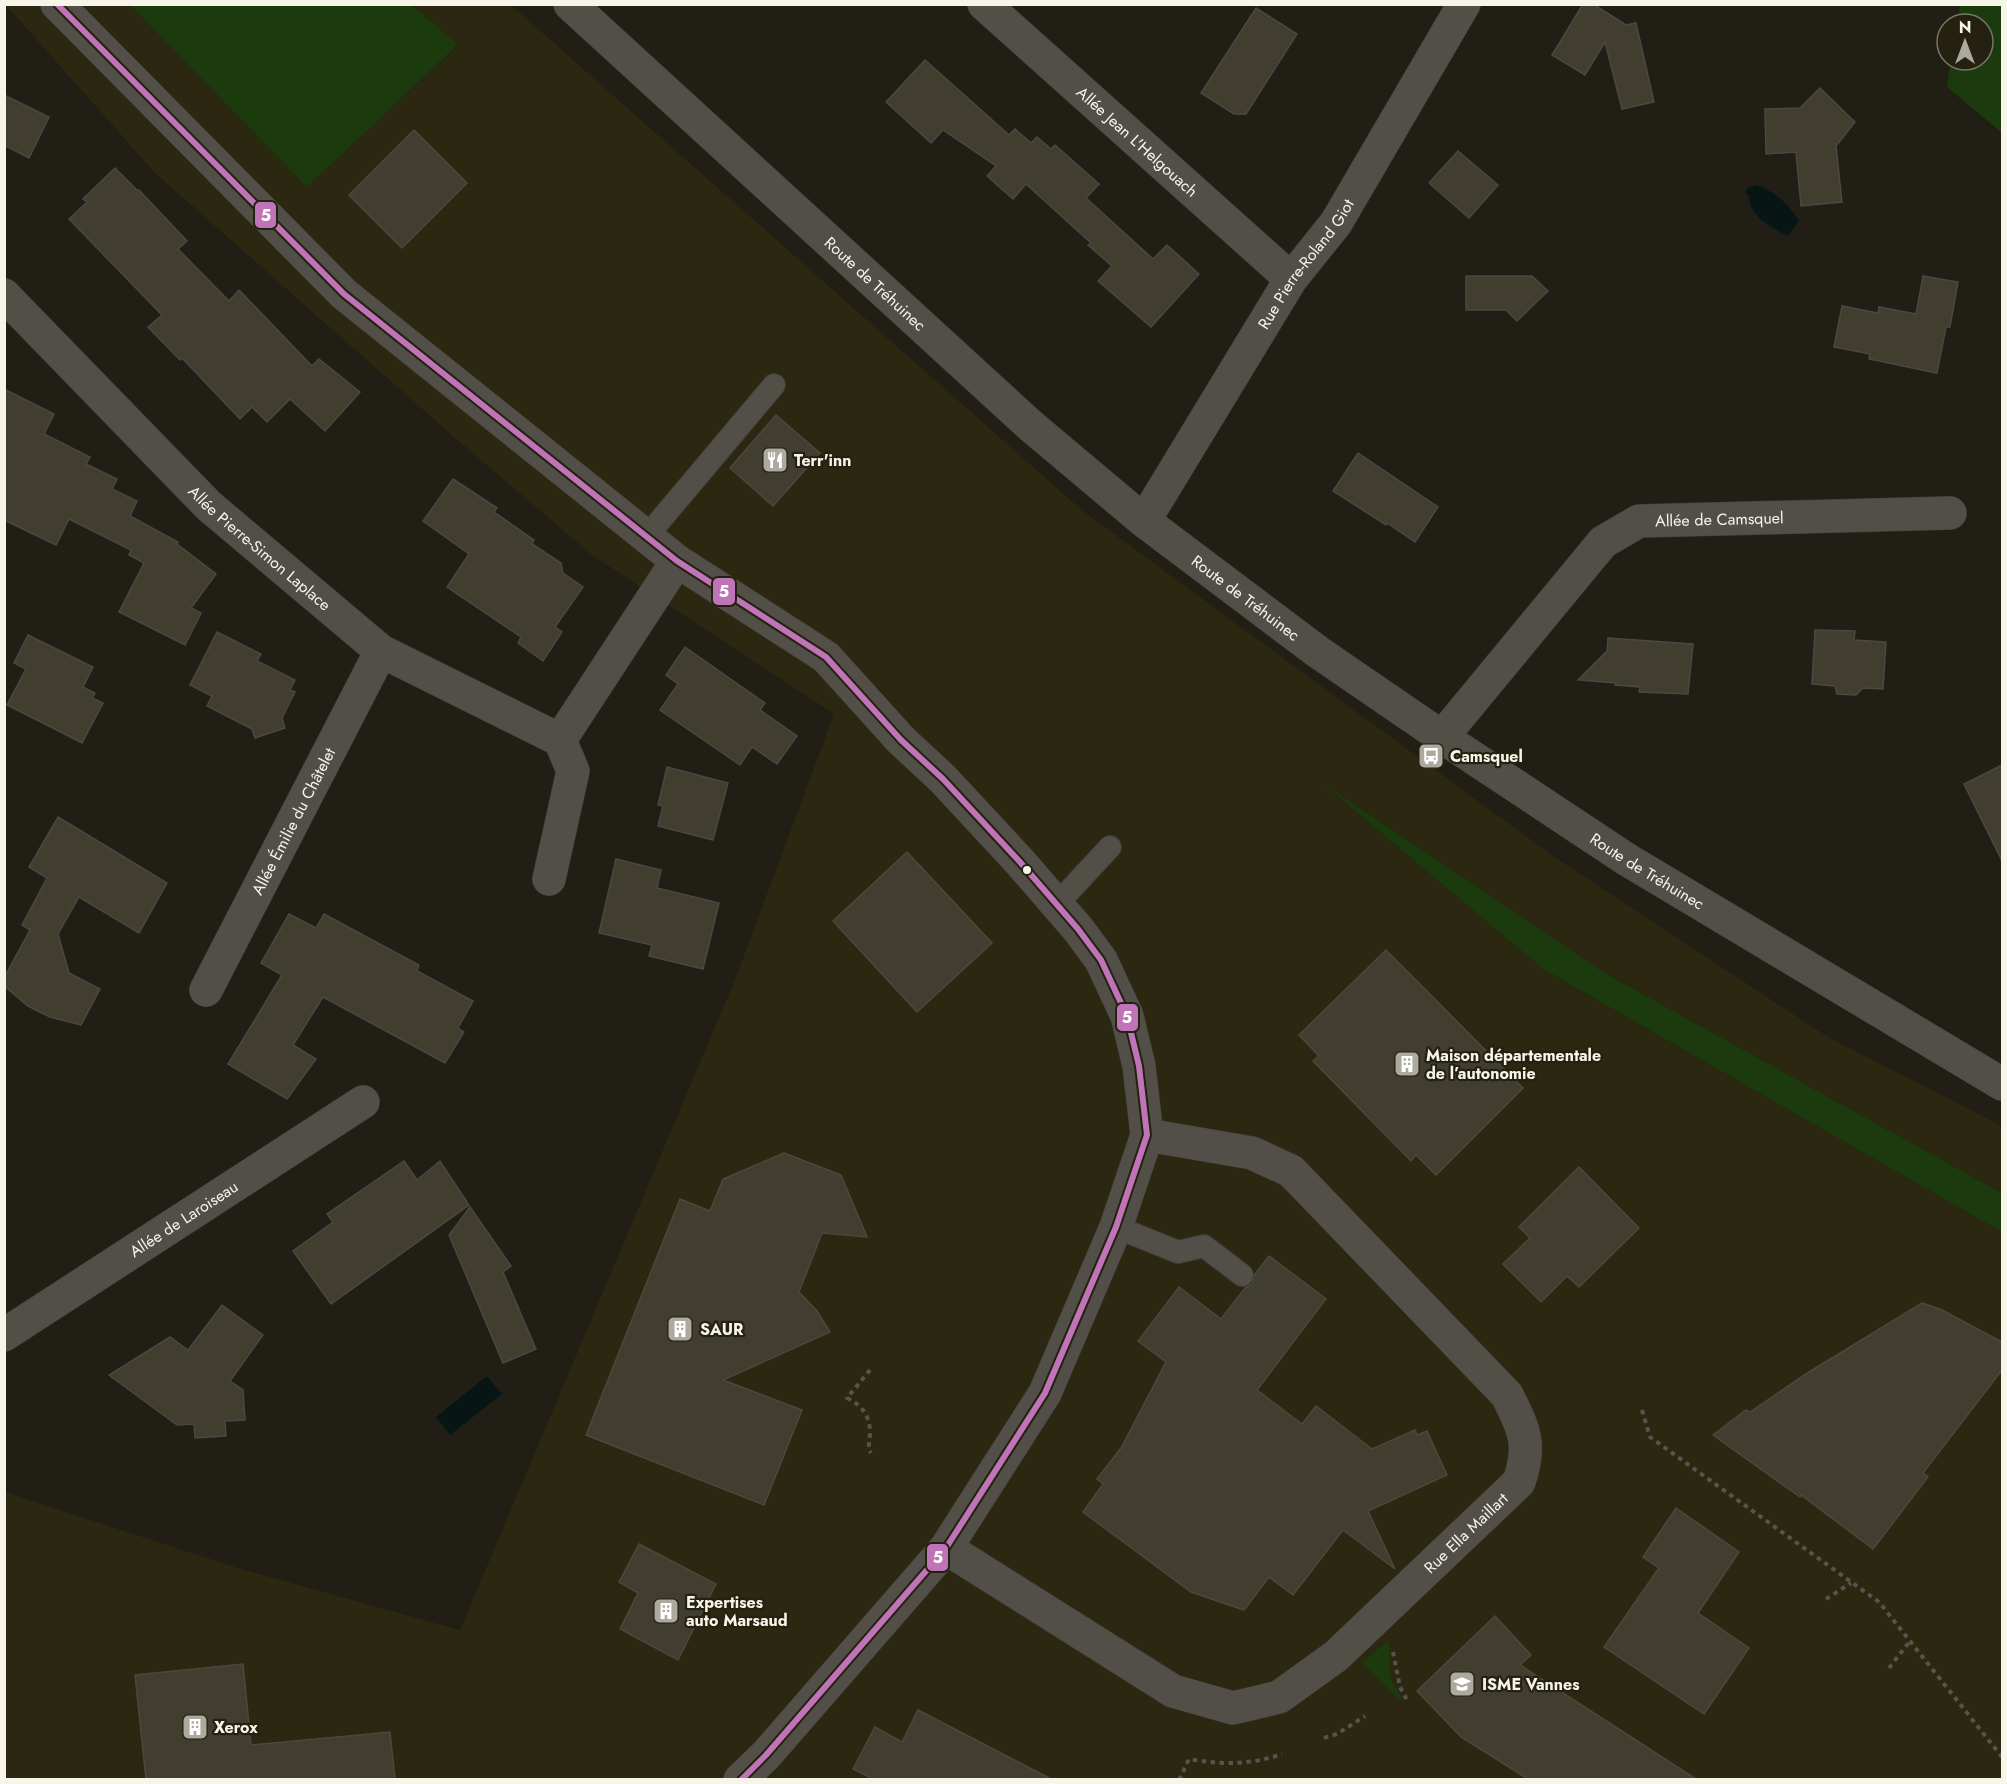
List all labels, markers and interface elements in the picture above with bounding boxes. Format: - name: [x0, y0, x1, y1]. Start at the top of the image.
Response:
- north arrow: [1935, 12, 1995, 72]
- text: N: [1959, 16, 1971, 39]
- street label: Allée Jean L'Helgouach: [1071, 81, 1203, 202]
- street label: Rue Pierre-Roland Giot: [1252, 195, 1360, 333]
- line badge: 5: [254, 201, 277, 229]
- text: 5: [261, 204, 271, 227]
- street label: Route de Tréhuinec: [819, 231, 931, 336]
- restaurant icon: Terr'inn: [760, 445, 790, 475]
- place label: Terr'inn: [794, 449, 851, 472]
- street label: Allée Pierre-Simon Laplace: [183, 480, 336, 616]
- street label: Allée de Camsquel: [1655, 506, 1784, 533]
- street label: Route de Tréhuinec: [1187, 550, 1304, 646]
- line badge: 5: [712, 577, 736, 606]
- text: 5: [719, 580, 729, 603]
- bus stop icon: Camsquel: [1416, 741, 1446, 771]
- street label: Allée Émilie du Châtelet: [246, 744, 341, 899]
- place label: Camsquel: [1450, 745, 1523, 768]
- street label: Route de Tréhuinec: [1586, 827, 1709, 915]
- unlabelled marker: [1021, 864, 1033, 876]
- line badge: 5: [1116, 1003, 1139, 1032]
- text: 5: [1122, 1006, 1132, 1029]
- place label: Maison départementale de l’autonomie: [1426, 1044, 1601, 1085]
- building icon: Maison départementale de l’autonomie: [1392, 1049, 1422, 1079]
- street label: Allée de Laroiseau: [125, 1175, 243, 1263]
- building icon: SAUR: [665, 1314, 695, 1344]
- place label: SAUR: [700, 1318, 744, 1341]
- street label: Rue Ella Maillart: [1419, 1487, 1513, 1579]
- line badge: 5: [926, 1543, 949, 1572]
- text: 5: [933, 1546, 943, 1569]
- place label: Expertises auto Marsaud: [686, 1591, 788, 1632]
- building icon: Expertises auto Marsaud: [651, 1596, 681, 1626]
- school or university icon: ISME Vannes: [1447, 1669, 1477, 1699]
- place label: ISME Vannes: [1482, 1673, 1579, 1696]
- building icon: Xerox: [180, 1712, 210, 1742]
- place label: Xerox: [214, 1716, 258, 1739]

